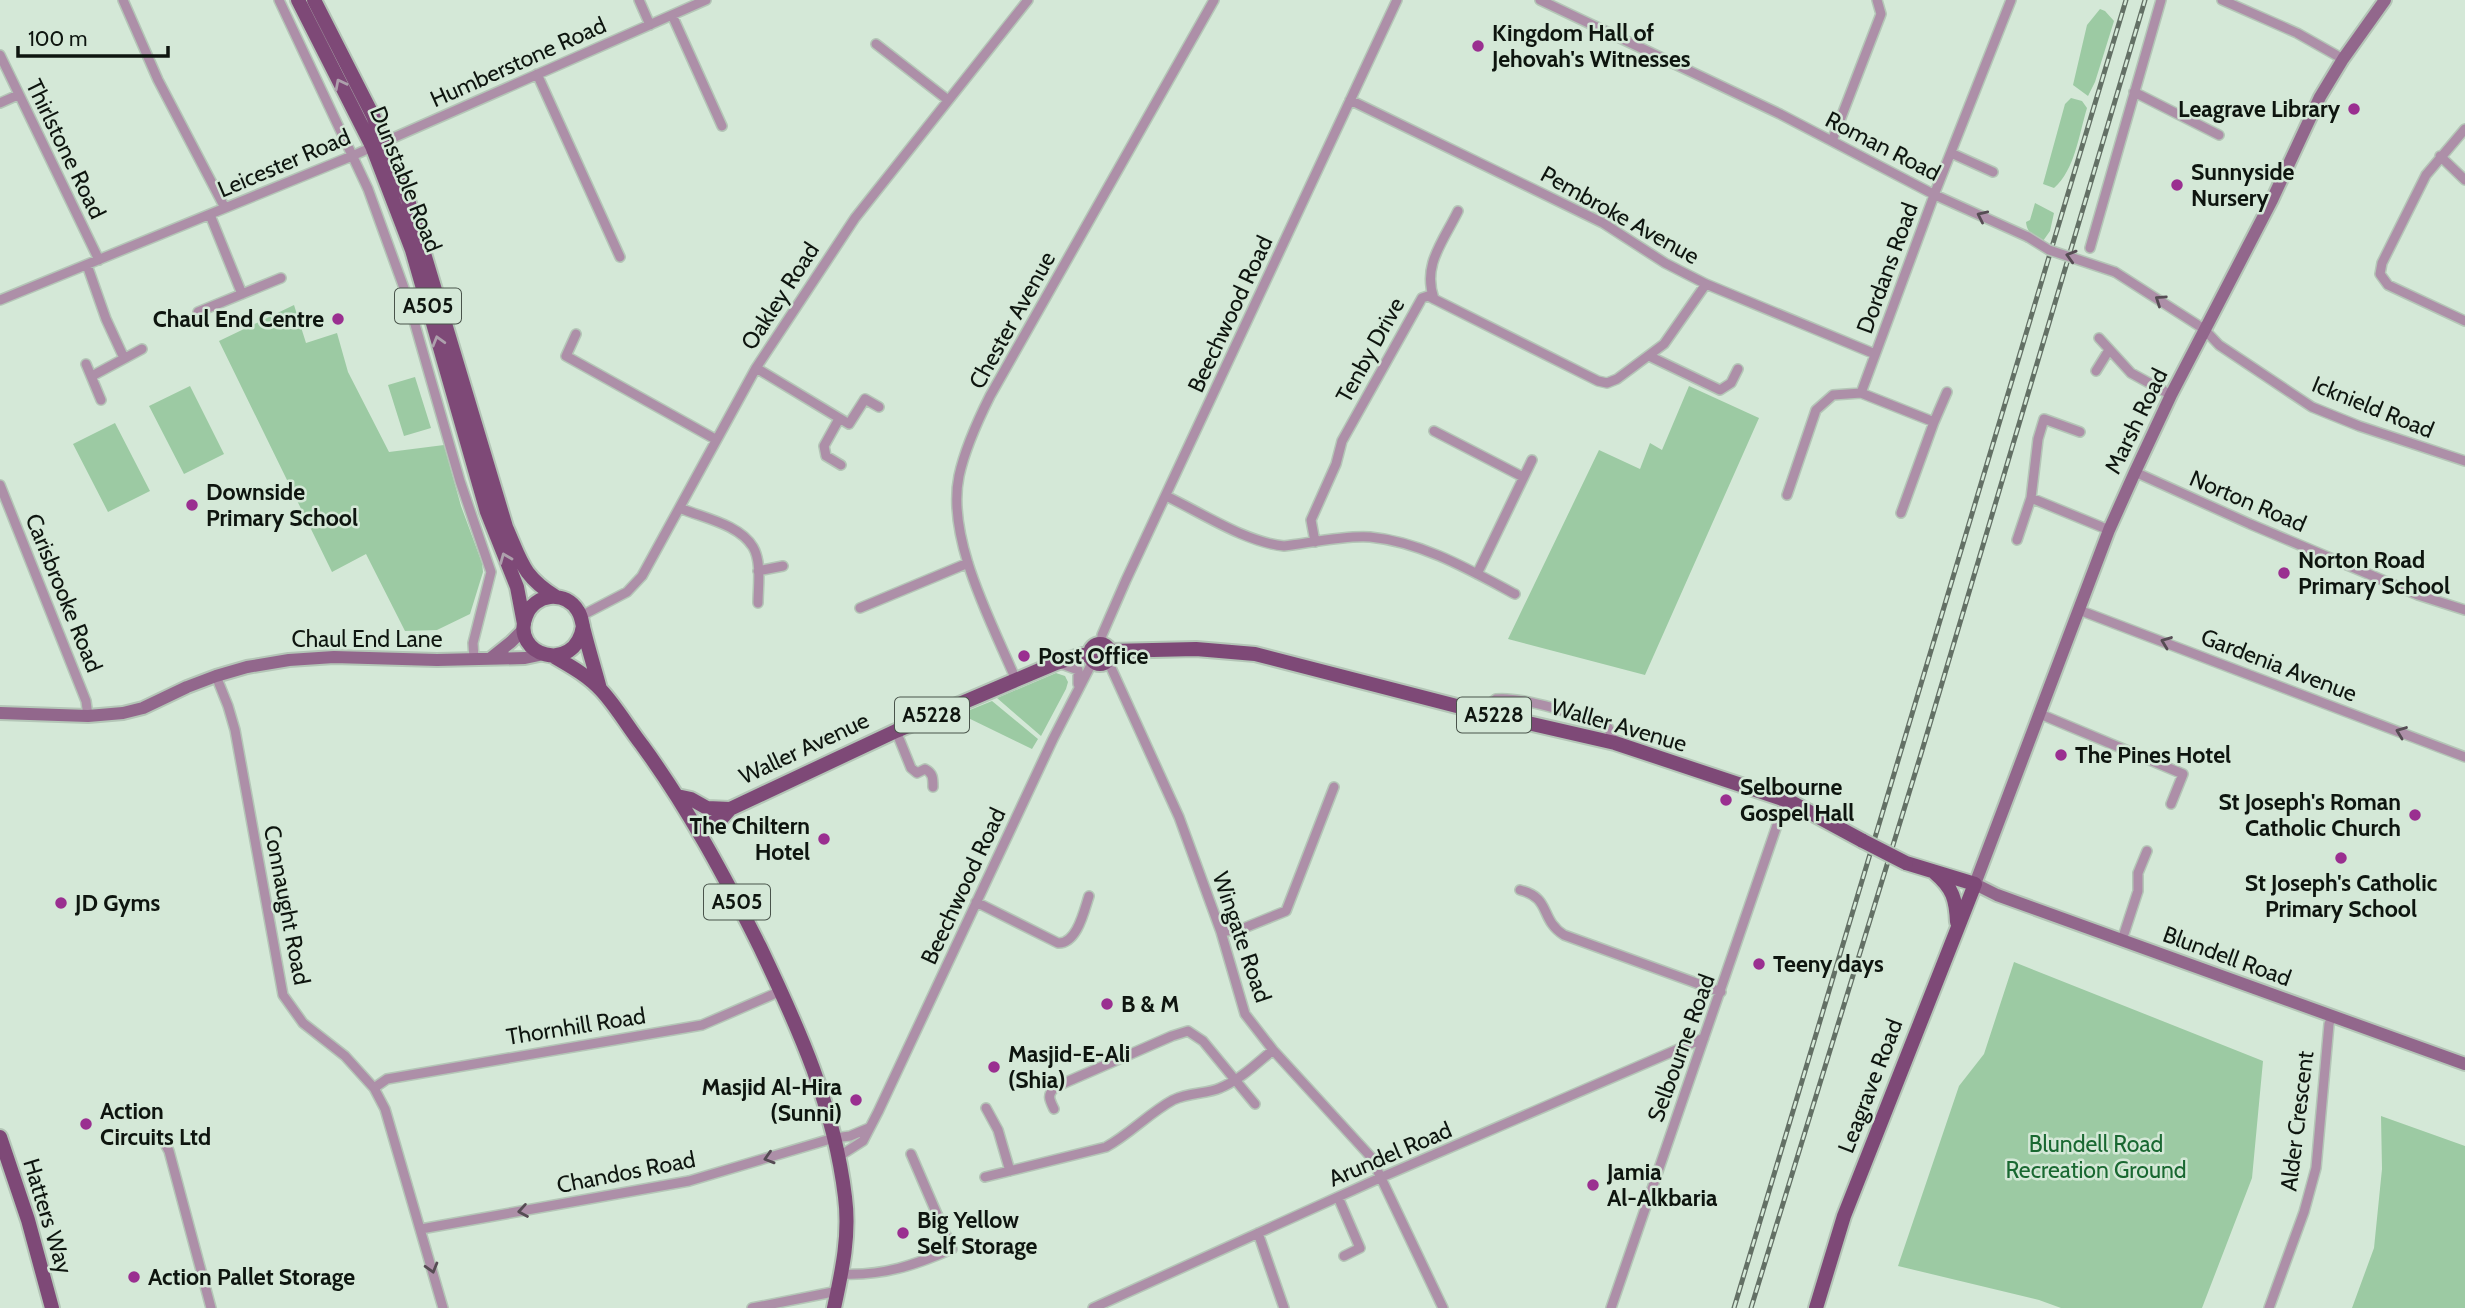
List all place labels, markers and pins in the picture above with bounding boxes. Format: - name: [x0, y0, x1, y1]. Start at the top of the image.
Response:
- place label: Kingdom Hall of Jehovah's Witnesses: [1491, 19, 1691, 73]
- marker: Kingdom Hall of Jehovah's Witnesses: [1470, 38, 1486, 54]
- place label: Leagrave Library: [2178, 95, 2341, 123]
- marker: Leagrave Library: [2346, 101, 2362, 117]
- place label: Sunnyside Nursery: [2191, 158, 2295, 212]
- marker: Sunnyside Nursery: [2169, 177, 2185, 193]
- place label: Chaul End Centre: [153, 305, 324, 333]
- marker: Chaul End Centre: [330, 311, 346, 327]
- place label: Downside Primary School: [206, 478, 358, 532]
- marker: Downside Primary School: [184, 497, 200, 513]
- place label: Norton Road Primary School: [2298, 546, 2450, 600]
- marker: Norton Road Primary School: [2276, 565, 2292, 581]
- place label: Post Office: [1038, 642, 1149, 670]
- marker: Post Office: [1016, 648, 1032, 664]
- place label: The Pines Hotel: [2075, 741, 2231, 769]
- marker: The Pines Hotel: [2053, 747, 2069, 763]
- place label: Selbourne Gospel Hall: [1740, 773, 1854, 827]
- place label: St Joseph's Roman Catholic Church: [2218, 788, 2401, 842]
- marker: Selbourne Gospel Hall: [1718, 792, 1734, 808]
- marker: St Joseph's Roman Catholic Church: [2407, 807, 2423, 823]
- place label: The Chiltern Hotel: [690, 812, 810, 866]
- marker: The Chiltern Hotel: [816, 831, 832, 847]
- marker: St Joseph's Catholic Primary School: [2333, 850, 2349, 866]
- place label: St Joseph's Catholic Primary School: [2245, 869, 2437, 923]
- place label: JD Gyms: [74, 889, 161, 917]
- marker: JD Gyms: [53, 895, 69, 911]
- place label: Teeny days: [1773, 950, 1884, 978]
- marker: Teeny days: [1751, 956, 1767, 972]
- place label: B & M: [1121, 990, 1179, 1018]
- marker: B & M: [1099, 996, 1115, 1012]
- place label: Masjid-E-Ali (Shia): [1008, 1040, 1130, 1094]
- marker: Masjid-E-Ali (Shia): [986, 1059, 1002, 1075]
- place label: Masjid Al-Hira (Sunni): [702, 1073, 843, 1127]
- marker: Masjid Al-Hira (Sunni): [848, 1092, 864, 1108]
- place label: Action Circuits Ltd: [100, 1097, 211, 1151]
- marker: Action Circuits Ltd: [78, 1116, 94, 1132]
- place label: Jamia Al-Alkbaria: [1606, 1158, 1718, 1212]
- marker: Jamia Al-Alkbaria: [1585, 1177, 1601, 1193]
- place label: Big Yellow Self Storage: [917, 1206, 1038, 1260]
- marker: Big Yellow Self Storage: [895, 1225, 911, 1241]
- place label: Action Pallet Storage: [148, 1263, 355, 1291]
- marker: Action Pallet Storage: [126, 1269, 142, 1285]

